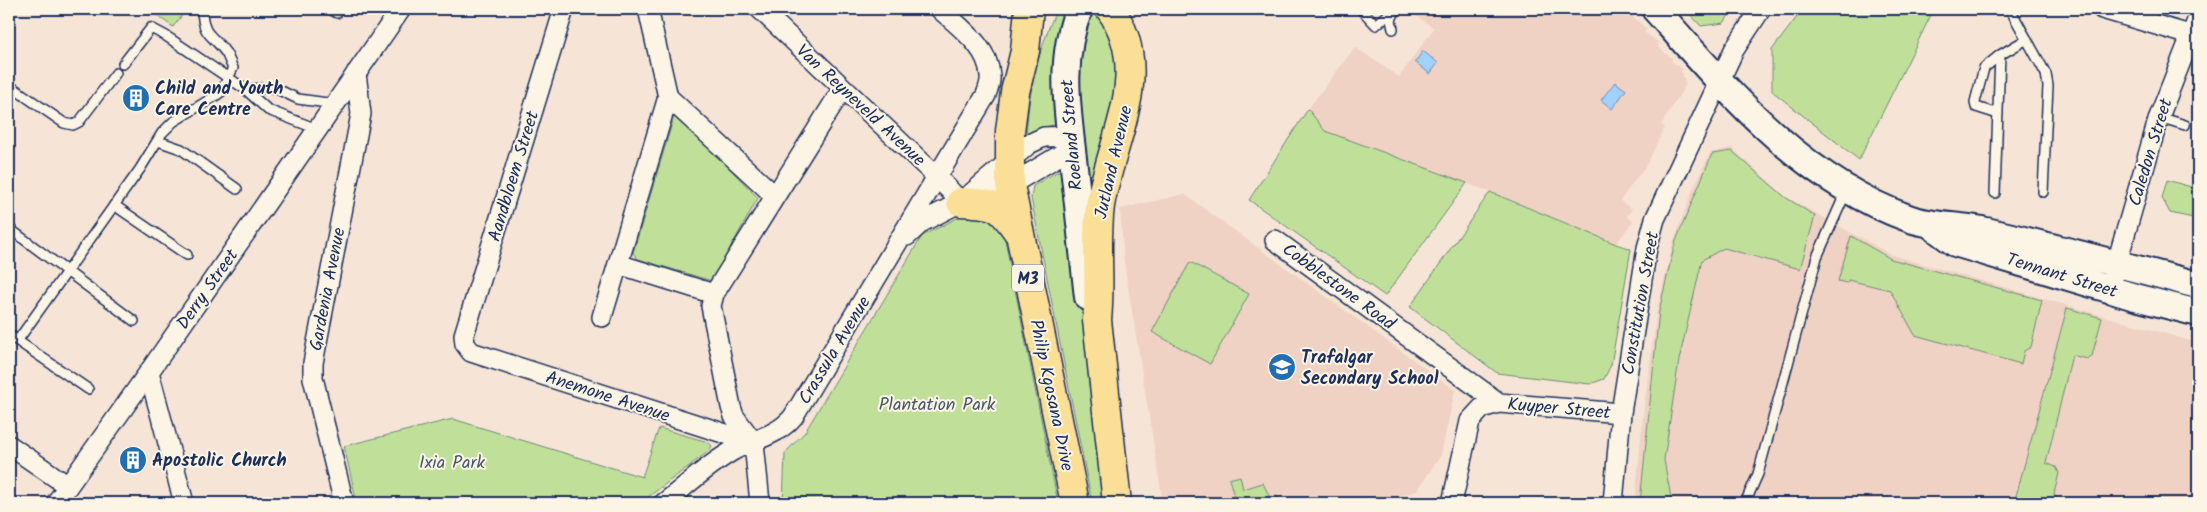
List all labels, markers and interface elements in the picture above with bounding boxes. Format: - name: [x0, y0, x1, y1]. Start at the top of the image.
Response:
- street label: Van Reyneveld Avenue: [788, 38, 932, 174]
- place label: Child and Youth Care Centre: [155, 75, 283, 125]
- street label: Roeland Street: [1053, 77, 1092, 191]
- building icon: Child and Youth Care Centre: [121, 83, 151, 113]
- street label: Caledon Street: [2121, 94, 2182, 210]
- street label: Jutland Avenue: [1087, 103, 1142, 222]
- street label: Aandbloem Street: [481, 107, 548, 245]
- street label: Gardenia Avenue: [302, 225, 355, 353]
- street label: Constitution Street: [1615, 228, 1669, 377]
- street label: Cobblestone Road: [1275, 236, 1402, 339]
- street label: Derry Street: [170, 243, 247, 336]
- street label: Tennant Street: [2002, 246, 2122, 307]
- road number: M3: [1012, 264, 1044, 292]
- street label: Crassula Avenue: [791, 291, 879, 411]
- street label: Philip Kgosana Drive: [1020, 317, 1081, 474]
- place label: Trafalgar Secondary School: [1301, 344, 1439, 394]
- school or university icon: Trafalgar Secondary School: [1267, 352, 1297, 382]
- street label: Anemone Avenue: [542, 364, 673, 431]
- park label: Plantation Park: [879, 391, 996, 420]
- street label: Kuyper Street: [1506, 391, 1613, 429]
- building icon: Apostolic Church: [118, 445, 148, 475]
- place label: Apostolic Church: [152, 447, 287, 476]
- park label: Ixia Park: [419, 449, 485, 478]

